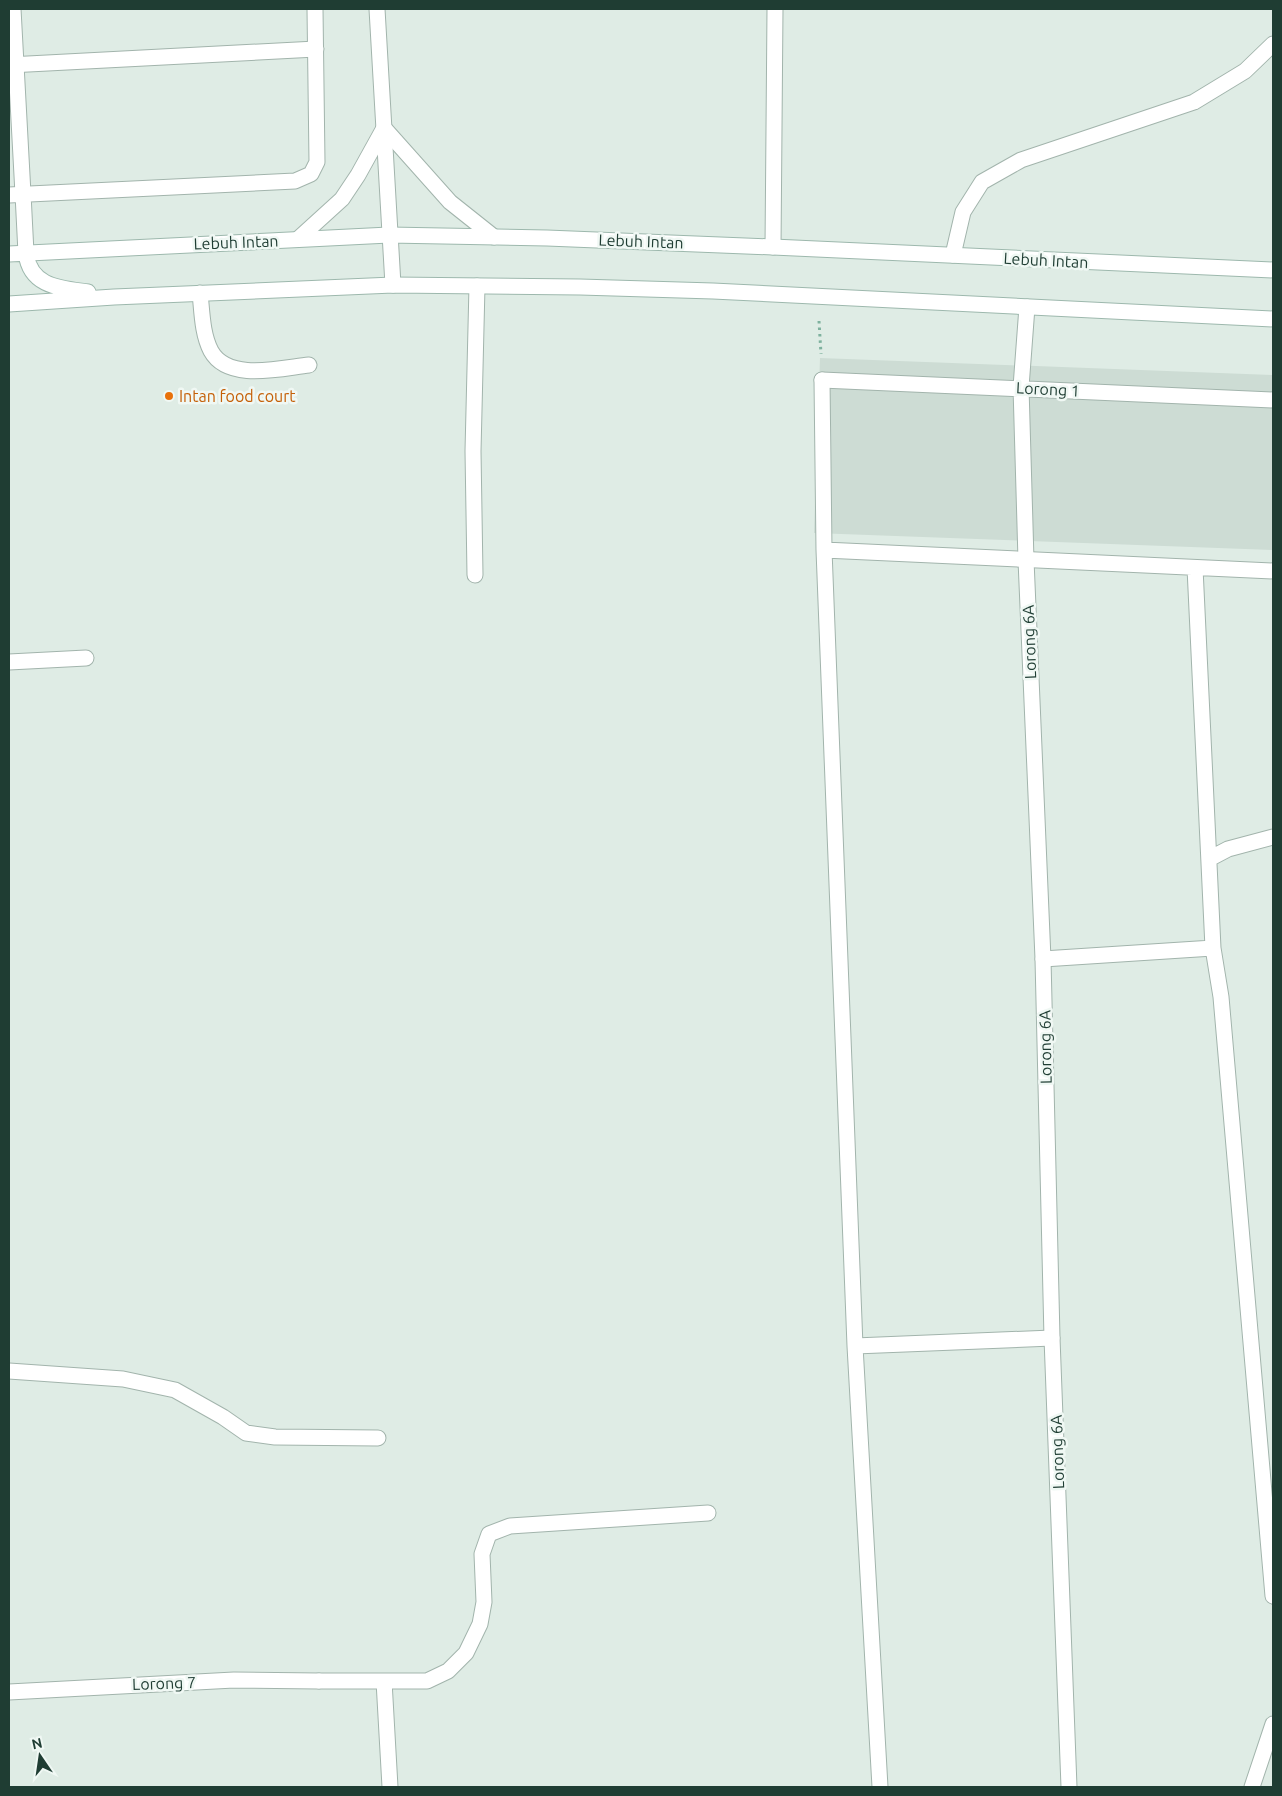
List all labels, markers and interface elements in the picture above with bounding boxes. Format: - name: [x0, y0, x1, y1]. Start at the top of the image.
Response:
- street label: Lebuh Intan: [598, 231, 684, 251]
- street label: Lebuh Intan: [193, 232, 279, 252]
- street label: Lebuh Intan: [1003, 249, 1089, 271]
- street label: Lorong 1: [1016, 378, 1080, 400]
- place label: Intan food court: [179, 387, 296, 405]
- marker: Intan food court: [163, 390, 175, 402]
- street label: Lorong 6A: [1019, 604, 1039, 679]
- street label: Lorong 6A: [1035, 1009, 1055, 1084]
- street label: Lorong 6A: [1047, 1414, 1067, 1489]
- street label: Lorong 7: [132, 1673, 196, 1693]
- north arrow: [15, 1731, 65, 1781]
- text: N: [30, 1734, 44, 1752]

